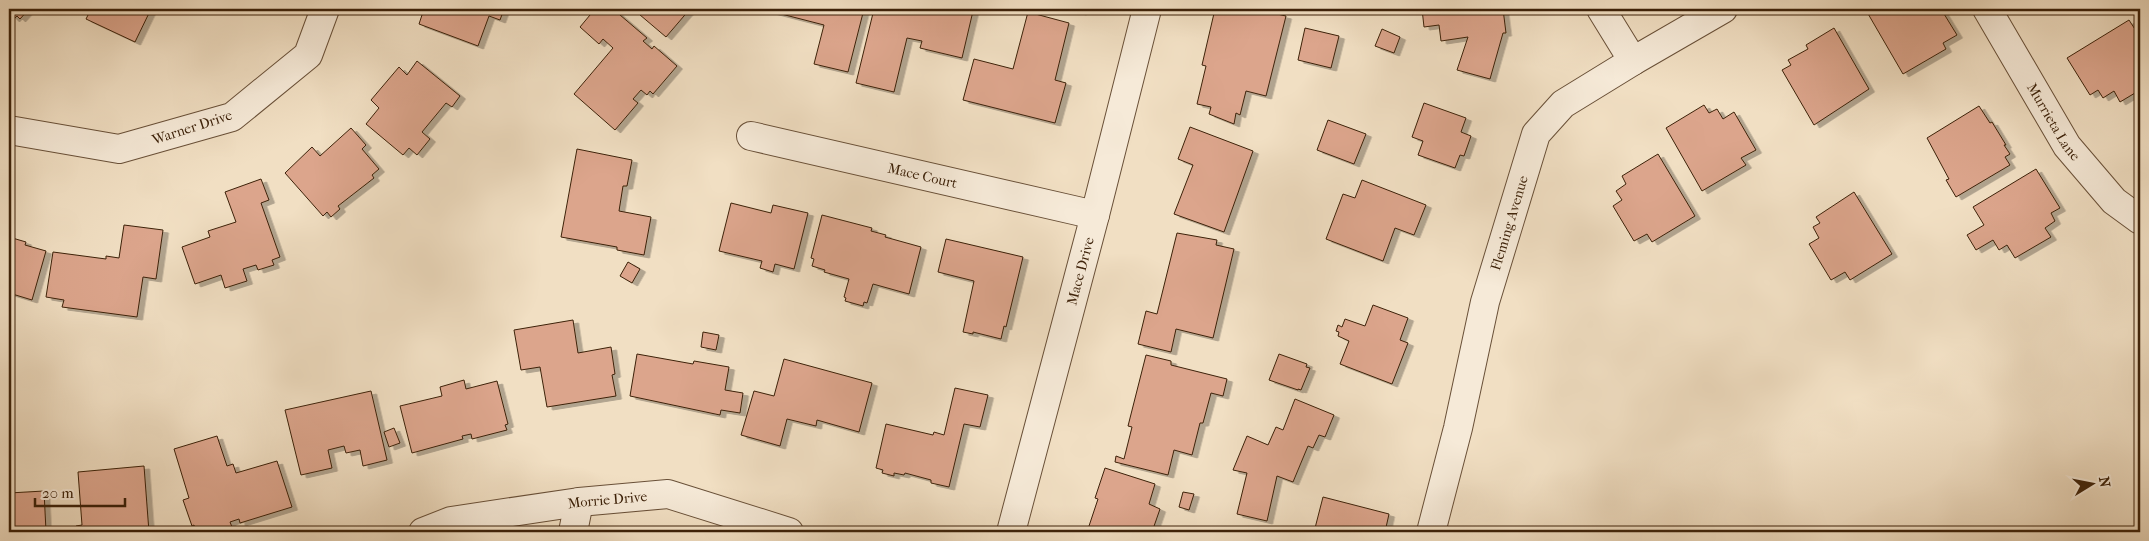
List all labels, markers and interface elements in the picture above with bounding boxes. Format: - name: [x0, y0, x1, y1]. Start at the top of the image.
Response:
- street label: Murrieta Lane: [2023, 80, 2084, 164]
- street label: Warner Drive: [149, 106, 234, 149]
- street label: Mace Court: [886, 160, 959, 192]
- street label: Fleming Avenue: [1487, 174, 1532, 272]
- street label: Mace Drive: [1064, 235, 1098, 307]
- north arrow: [2066, 458, 2116, 508]
- text: N: [2095, 475, 2114, 489]
- scale bar: [35, 476, 125, 508]
- text: 20 m: [42, 484, 74, 502]
- street label: Morrie Drive: [567, 488, 648, 513]

